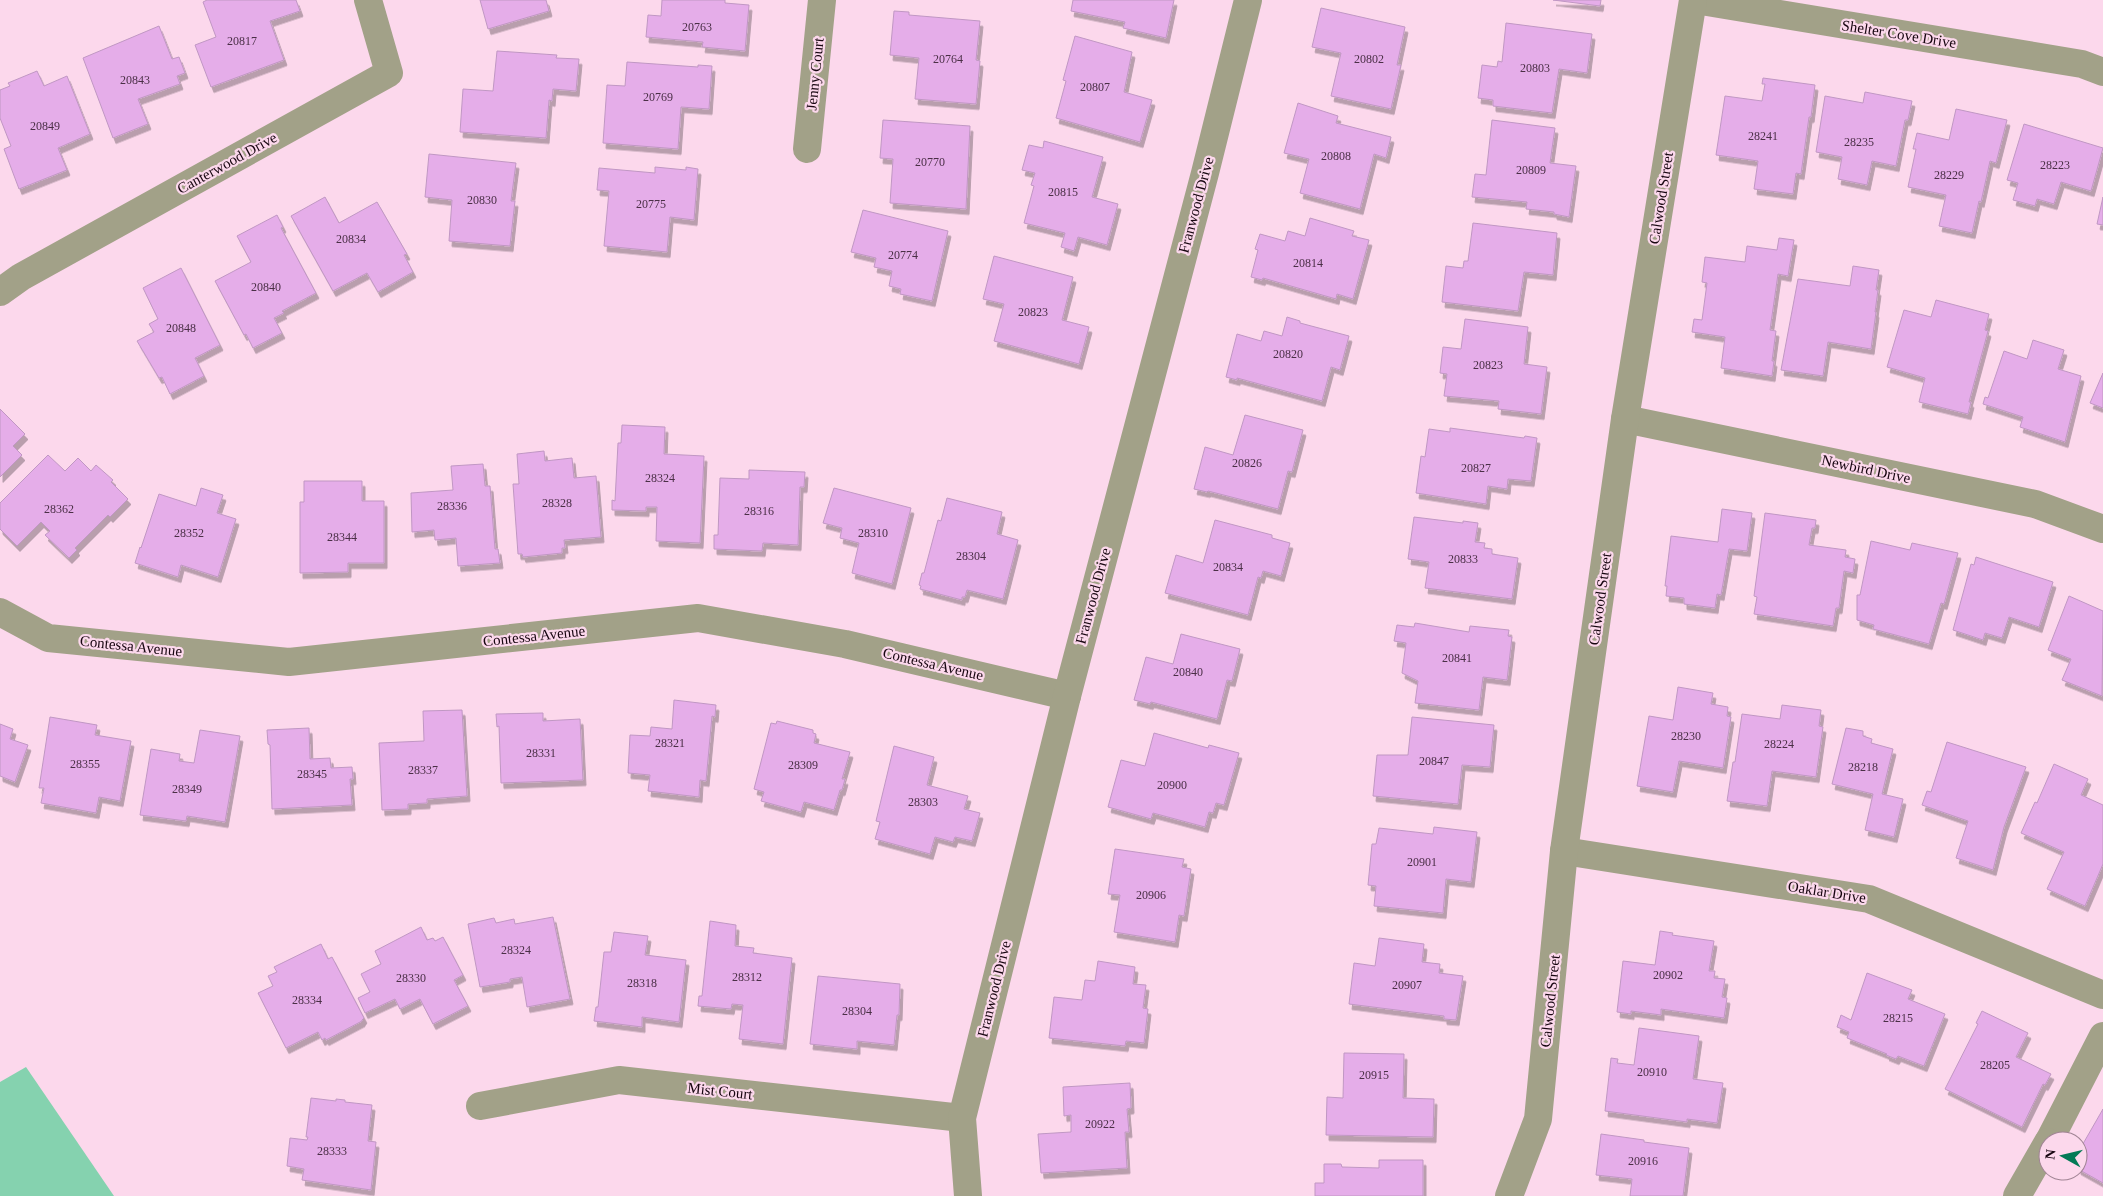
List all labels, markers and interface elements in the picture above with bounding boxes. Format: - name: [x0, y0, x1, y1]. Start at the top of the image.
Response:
- street label: Shelter Cove Drive: [1841, 17, 1958, 51]
- house number: 20763: [682, 20, 712, 34]
- house number: 20817: [227, 34, 257, 48]
- street label: Jenny Court: [803, 36, 827, 111]
- house number: 20764: [933, 52, 963, 66]
- house number: 20802: [1354, 52, 1384, 66]
- house number: 20803: [1520, 61, 1550, 75]
- house number: 20843: [120, 73, 150, 87]
- house number: 20807: [1080, 80, 1110, 94]
- house number: 20769: [643, 90, 673, 104]
- house number: 20849: [30, 119, 60, 133]
- street label: Canterwood Drive: [174, 129, 280, 197]
- house number: 28241: [1748, 129, 1778, 143]
- house number: 28235: [1844, 135, 1874, 149]
- house number: 20808: [1321, 149, 1351, 163]
- street label: Calwood Street: [1646, 150, 1676, 245]
- house number: 20770: [915, 155, 945, 169]
- street label: Franwood Drive: [1175, 155, 1217, 255]
- house number: 28223: [2040, 158, 2070, 172]
- house number: 20809: [1516, 163, 1546, 177]
- house number: 28229: [1934, 168, 1964, 182]
- house number: 20815: [1048, 185, 1078, 199]
- house number: 20830: [467, 193, 497, 207]
- house number: 20775: [636, 197, 666, 211]
- house number: 20834: [336, 232, 366, 246]
- house number: 20774: [888, 248, 918, 262]
- house number: 20814: [1293, 256, 1323, 270]
- house number: 20840: [251, 280, 281, 294]
- house number: 20823: [1018, 305, 1048, 319]
- house number: 20848: [166, 321, 196, 335]
- house number: 20820: [1273, 347, 1303, 361]
- house number: 20823: [1473, 358, 1503, 372]
- street label: Newbird Drive: [1820, 452, 1912, 486]
- house number: 20826: [1232, 456, 1262, 470]
- house number: 20827: [1461, 461, 1491, 475]
- house number: 28324: [645, 471, 675, 485]
- house number: 28328: [542, 496, 572, 510]
- house number: 28336: [437, 499, 467, 513]
- house number: 28362: [44, 502, 74, 516]
- house number: 28316: [744, 504, 774, 518]
- house number: 28352: [174, 526, 204, 540]
- house number: 28310: [858, 526, 888, 540]
- house number: 28344: [327, 530, 357, 544]
- street label: Franwood Drive: [1072, 546, 1114, 646]
- house number: 28304: [956, 549, 986, 563]
- street label: Calwood Street: [1586, 551, 1615, 646]
- house number: 20833: [1448, 552, 1478, 566]
- house number: 20834: [1213, 560, 1243, 574]
- street label: Contessa Avenue: [482, 623, 586, 649]
- street label: Contessa Avenue: [79, 633, 183, 659]
- street label: Contessa Avenue: [881, 645, 985, 683]
- house number: 20841: [1442, 651, 1472, 665]
- house number: 20840: [1173, 665, 1203, 679]
- house number: 28230: [1671, 729, 1701, 743]
- house number: 28321: [655, 736, 685, 750]
- house number: 28224: [1764, 737, 1794, 751]
- house number: 28331: [526, 746, 556, 760]
- house number: 20847: [1419, 754, 1449, 768]
- house number: 28355: [70, 757, 100, 771]
- house number: 28309: [788, 758, 818, 772]
- house number: 28218: [1848, 760, 1878, 774]
- house number: 28337: [408, 763, 438, 777]
- house number: 28345: [297, 767, 327, 781]
- house number: 20900: [1157, 778, 1187, 792]
- house number: 28349: [172, 782, 202, 796]
- house number: 28303: [908, 795, 938, 809]
- house number: 20901: [1407, 855, 1437, 869]
- street label: Oaklar Drive: [1787, 878, 1867, 906]
- house number: 20906: [1136, 888, 1166, 902]
- street label: Franwood Drive: [974, 939, 1014, 1039]
- house number: 28324: [501, 943, 531, 957]
- street label: Calwood Street: [1537, 953, 1563, 1048]
- house number: 20902: [1653, 968, 1683, 982]
- house number: 28312: [732, 970, 762, 984]
- house number: 28330: [396, 971, 426, 985]
- house number: 28318: [627, 976, 657, 990]
- house number: 20907: [1392, 978, 1422, 992]
- house number: 28334: [292, 993, 322, 1007]
- house number: 28304: [842, 1004, 872, 1018]
- house number: 28215: [1883, 1011, 1913, 1025]
- house number: 28205: [1980, 1058, 2010, 1072]
- house number: 20910: [1637, 1065, 1667, 1079]
- house number: 20915: [1359, 1068, 1389, 1082]
- street label: Mist Court: [687, 1080, 754, 1102]
- house number: 20922: [1085, 1117, 1115, 1131]
- north arrow: [2038, 1131, 2088, 1181]
- house number: 28333: [317, 1144, 347, 1158]
- text: N: [2042, 1148, 2059, 1160]
- house number: 20916: [1628, 1154, 1658, 1168]

